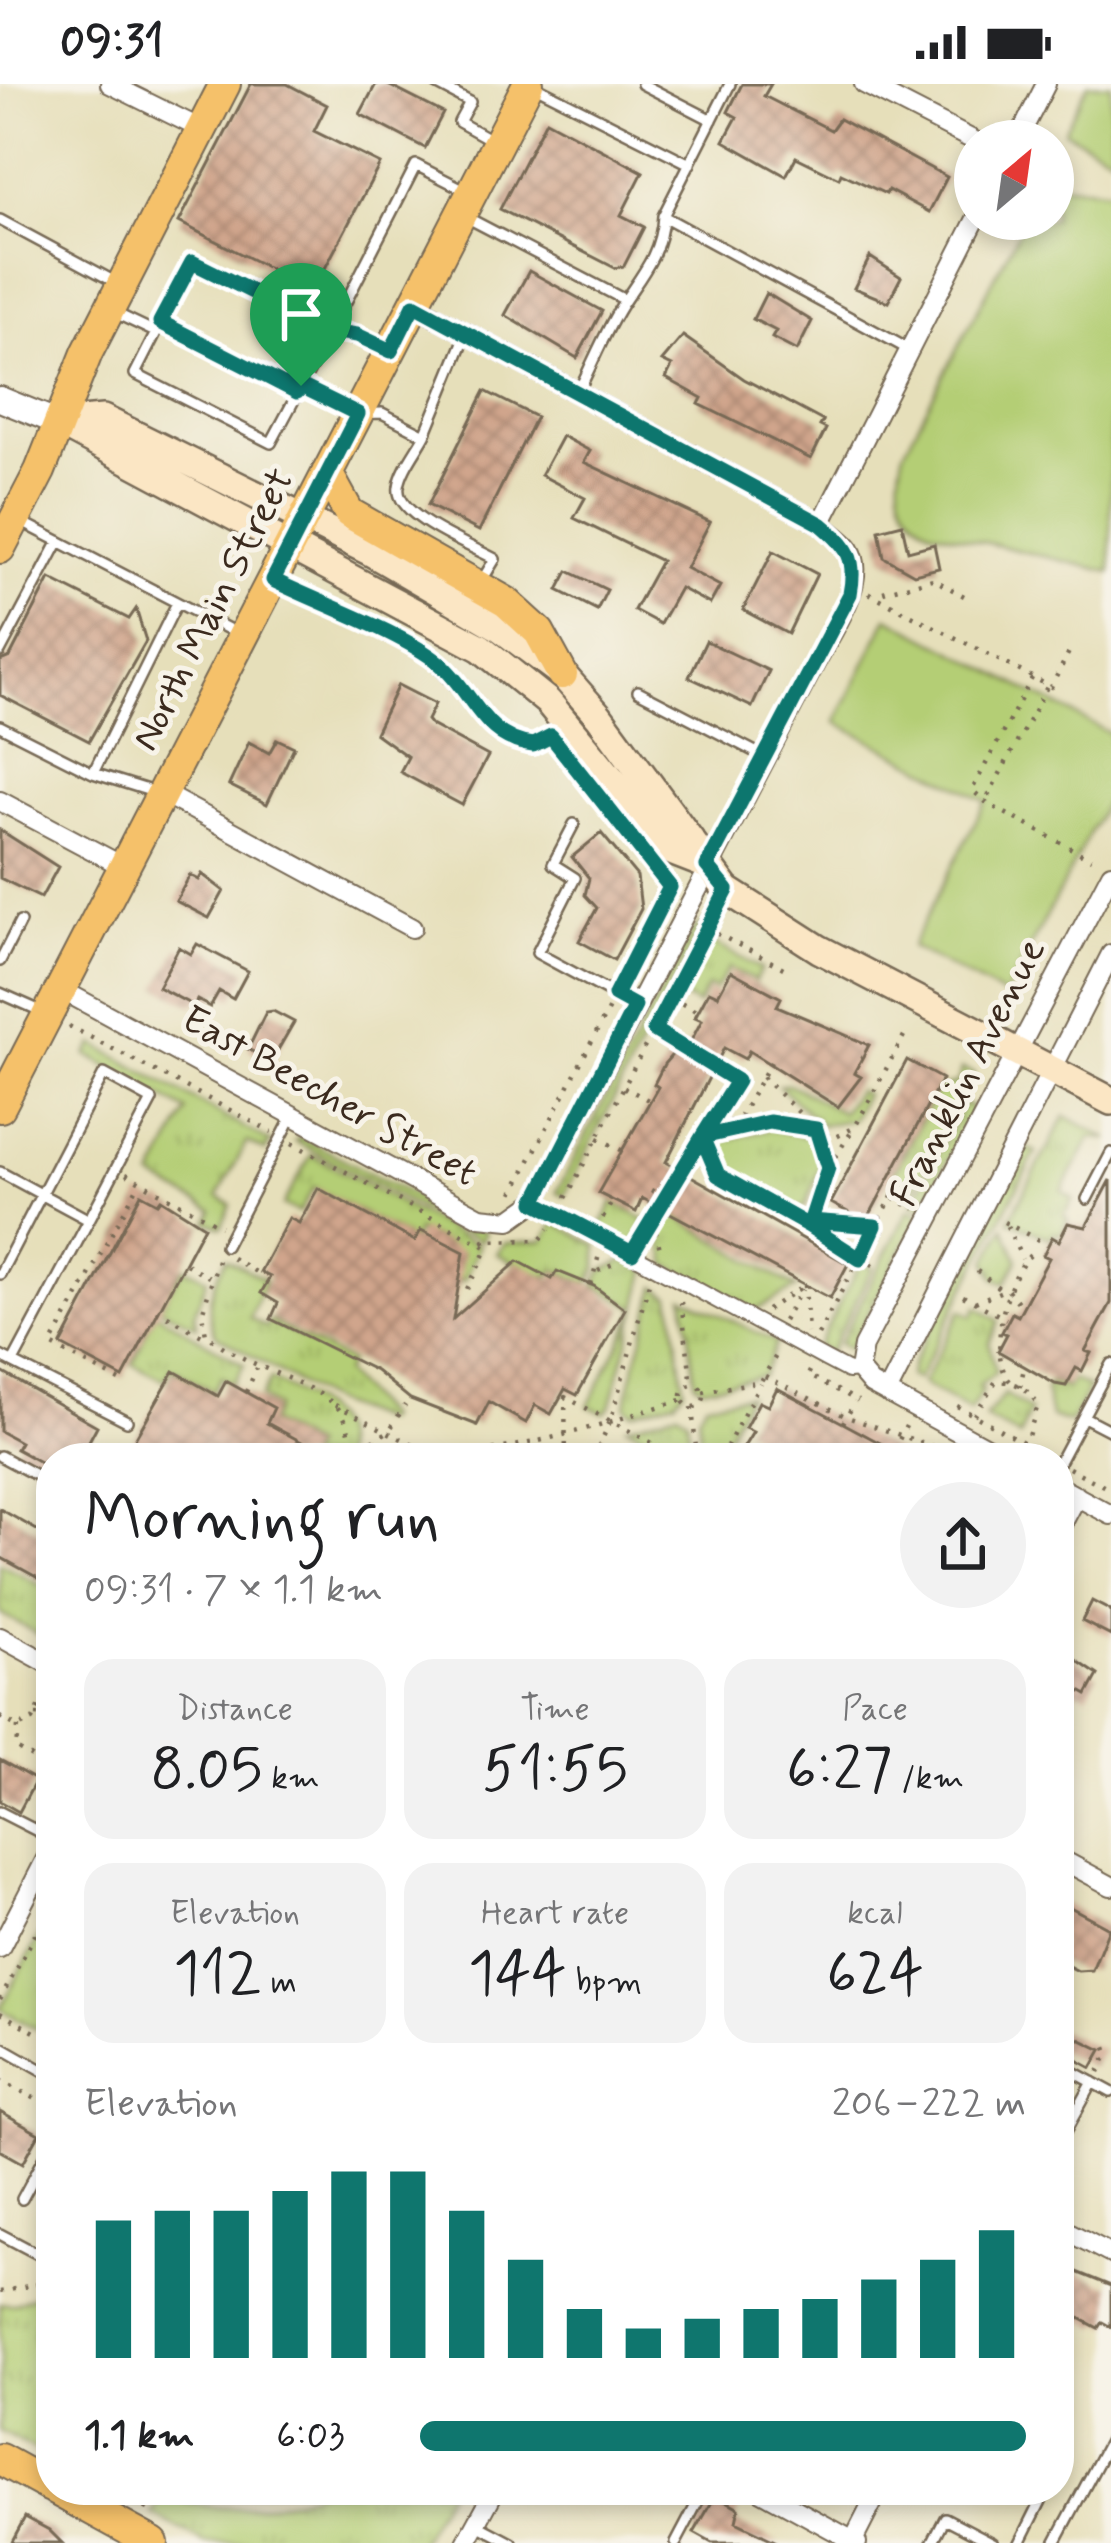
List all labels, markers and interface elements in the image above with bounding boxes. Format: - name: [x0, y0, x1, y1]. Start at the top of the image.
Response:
- text: 09:31: [60, 13, 164, 72]
- north arrow: [954, 120, 1074, 240]
- map controls: [954, 120, 1074, 240]
- pin: [250, 263, 352, 386]
- icon: arrive: [268, 281, 334, 347]
- street label: North Main Street: [121, 460, 307, 760]
- street label: Franklin Avenue: [879, 930, 1059, 1216]
- street label: East Beecher Street: [172, 995, 486, 1199]
- text: Morning run: [84, 1477, 440, 1563]
- button: share: [900, 1482, 1026, 1608]
- text: 09:31 · 7 × 1.1 km: [84, 1565, 383, 1616]
- text: Distance: [177, 1688, 293, 1732]
- text: Time: [520, 1688, 590, 1732]
- text: Pace: [842, 1688, 908, 1732]
- text: 8.05: [151, 1732, 262, 1811]
- text: 51:55: [482, 1732, 628, 1811]
- text: 6:27: [786, 1732, 892, 1811]
- text: km: [262, 1757, 319, 1801]
- text: /km: [892, 1757, 964, 1801]
- text: Elevation: [170, 1892, 300, 1936]
- text: Heart rate: [481, 1892, 629, 1936]
- text: kcal: [847, 1892, 903, 1936]
- text: 112: [173, 1936, 262, 2015]
- text: 144: [468, 1936, 567, 2015]
- text: 624: [826, 1936, 924, 2015]
- text: m: [262, 1961, 297, 2005]
- text: bpm: [567, 1961, 642, 2005]
- text: Elevation: [84, 2079, 238, 2130]
- text: 206–222 m: [832, 2079, 1026, 2130]
- text: 1.1 km: [84, 2411, 194, 2462]
- text: 6:03: [276, 2411, 345, 2462]

